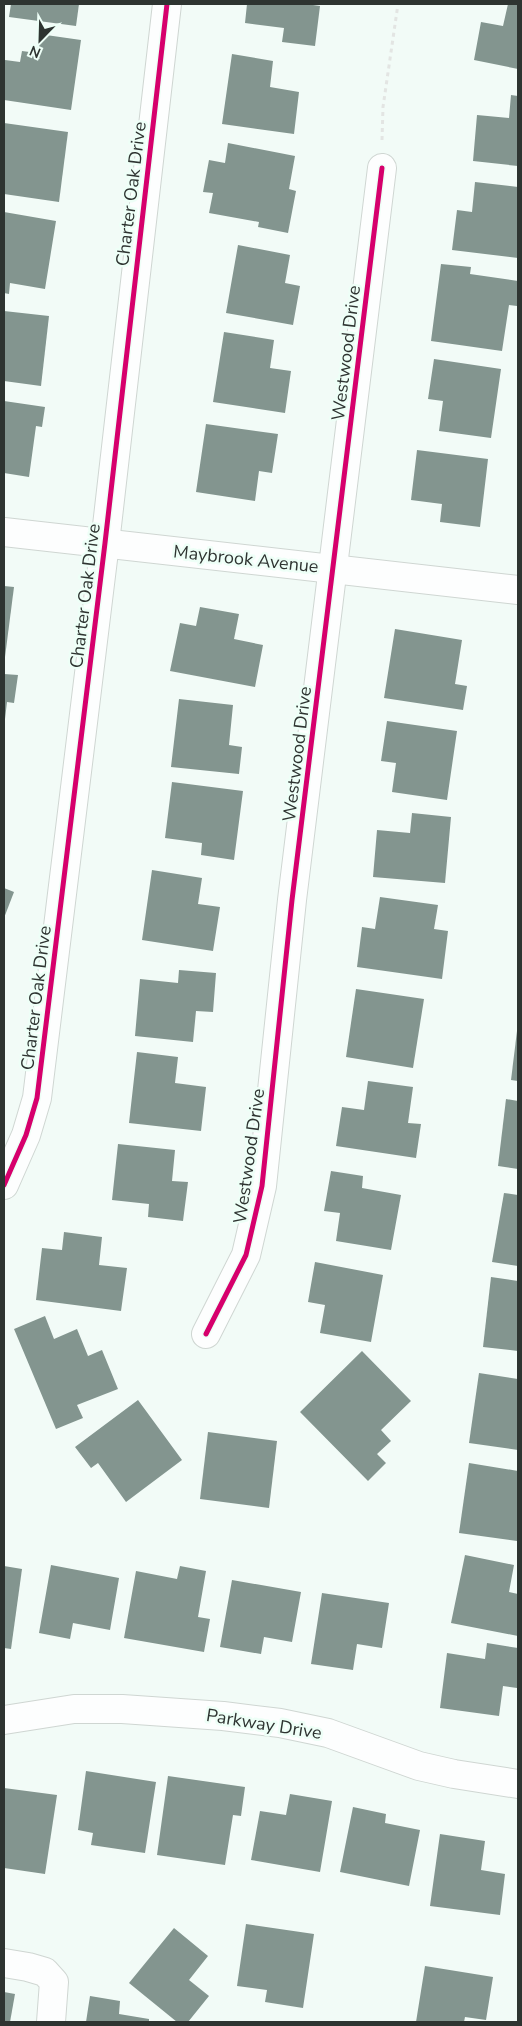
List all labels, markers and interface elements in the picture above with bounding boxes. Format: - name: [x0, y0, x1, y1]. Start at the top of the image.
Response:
- north arrow: [15, 15, 65, 65]
- text: N: [27, 41, 44, 62]
- street label: Charter Oak Drive: [110, 120, 152, 268]
- street label: Westwood Drive: [326, 284, 366, 422]
- street label: Charter Oak Drive: [64, 522, 106, 670]
- street label: Maybrook Avenue: [172, 539, 320, 579]
- street label: Westwood Drive: [277, 685, 317, 823]
- street label: Charter Oak Drive: [15, 924, 57, 1072]
- street label: Westwood Drive: [228, 1087, 270, 1225]
- street label: Parkway Drive: [205, 1703, 323, 1745]

